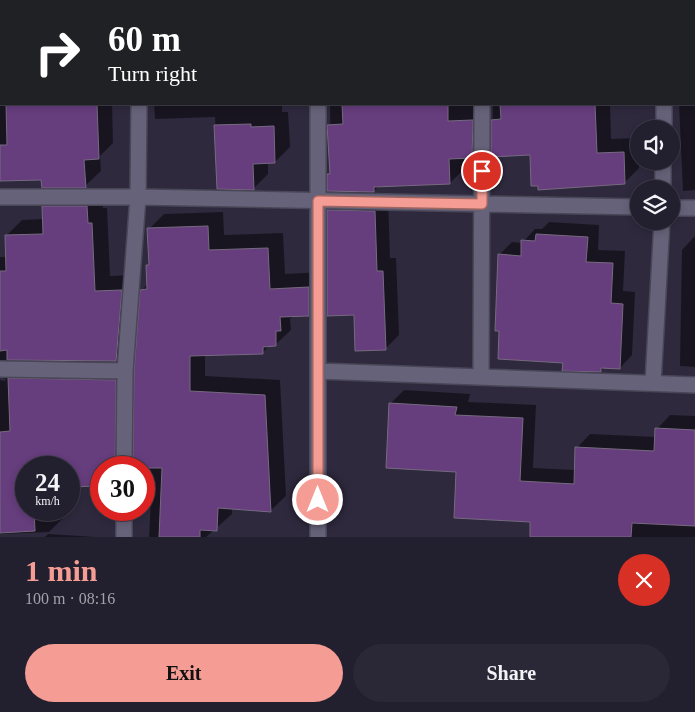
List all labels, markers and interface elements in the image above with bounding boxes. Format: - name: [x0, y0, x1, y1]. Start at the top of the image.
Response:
- icon: right: [25, 20, 90, 85]
- text: 60 m: [108, 20, 181, 59]
- text: Turn right: [108, 61, 197, 86]
- map controls: [630, 120, 680, 230]
- button: sound: [630, 120, 680, 170]
- pin: [461, 150, 503, 192]
- icon: arrive: [468, 157, 496, 185]
- button: layers: [630, 180, 680, 230]
- speed limit sign: 30: [90, 456, 155, 521]
- text: 24: [35, 469, 60, 496]
- position arrow: [291, 473, 343, 525]
- text: km/h: [35, 494, 60, 508]
- text: 1 min: [25, 554, 98, 587]
- button: close: [618, 554, 670, 606]
- text: 100 m · 08:16: [25, 590, 115, 607]
- button: Exit: [25, 644, 343, 702]
- button: Share: [353, 644, 670, 702]

